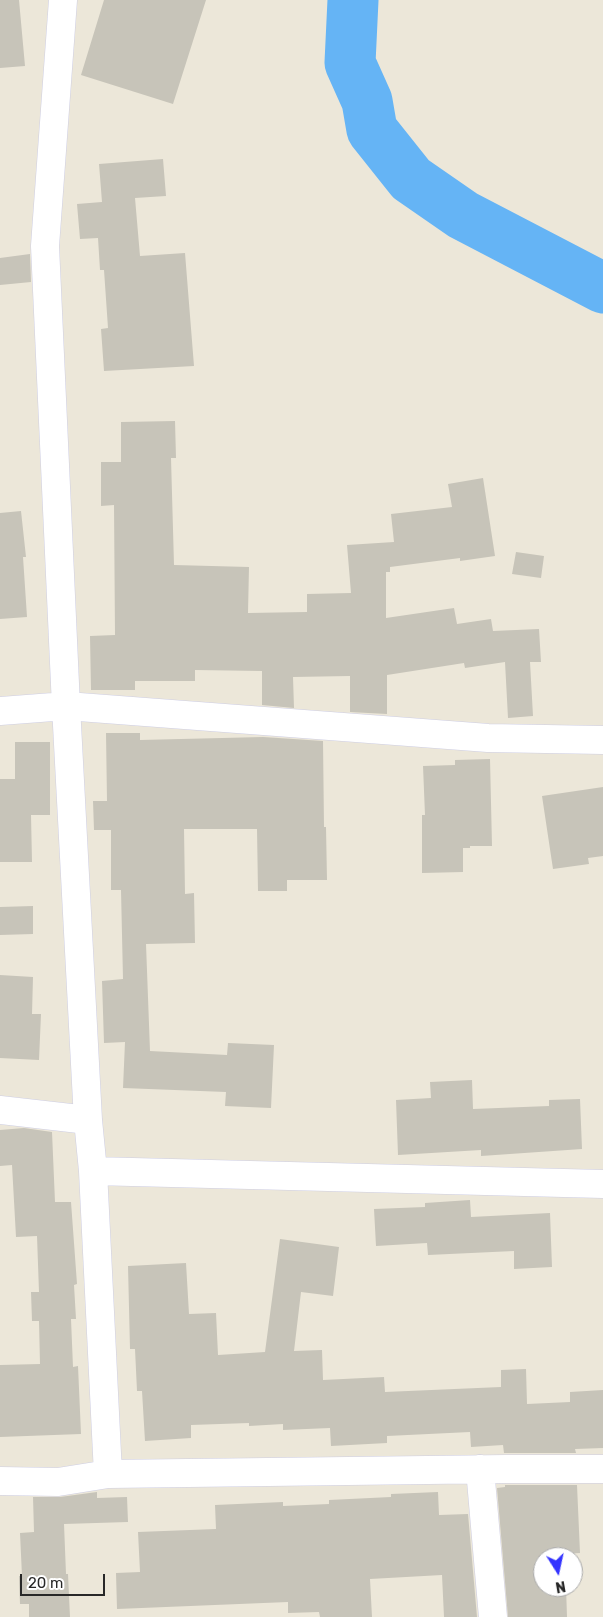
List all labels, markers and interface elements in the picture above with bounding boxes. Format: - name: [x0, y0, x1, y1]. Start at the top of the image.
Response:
- north arrow: [533, 1547, 583, 1597]
- scale bar: [22, 1564, 108, 1596]
- text: 20 m: [28, 1574, 63, 1592]
- text: N: [554, 1577, 567, 1596]

